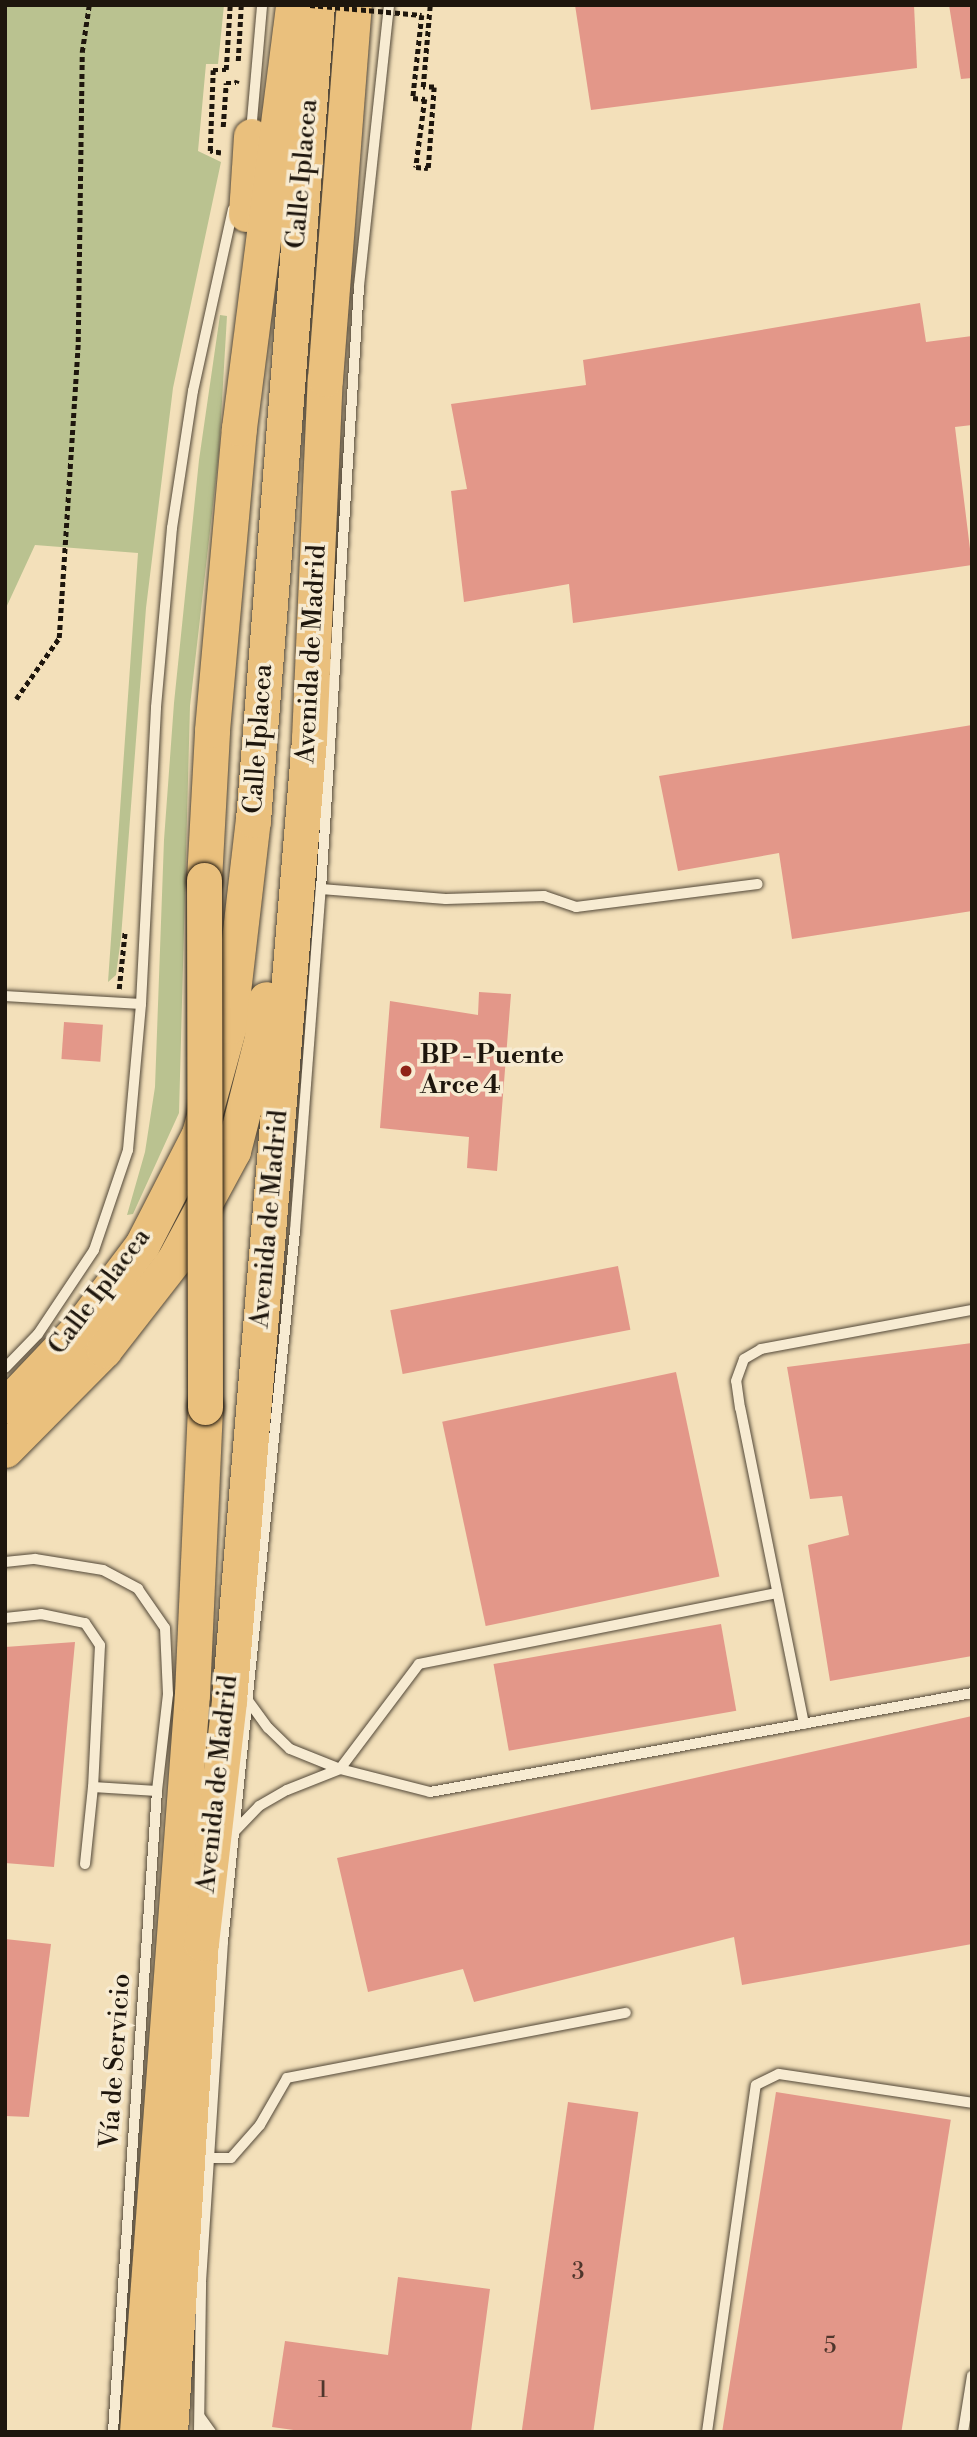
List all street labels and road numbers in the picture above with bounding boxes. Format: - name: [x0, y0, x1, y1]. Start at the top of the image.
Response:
- street label: Calle Iplacea: [281, 98, 325, 250]
- street label: Avenida de Madrid: [291, 544, 333, 764]
- street label: Calle Iplacea: [238, 663, 280, 815]
- street label: Avenida de Madrid: [245, 1109, 295, 1329]
- street label: Calle Iplacea: [42, 1223, 158, 1361]
- street label: Avenida de Madrid: [191, 1674, 245, 1894]
- street label: Vía de Servicio: [94, 1972, 138, 2150]

